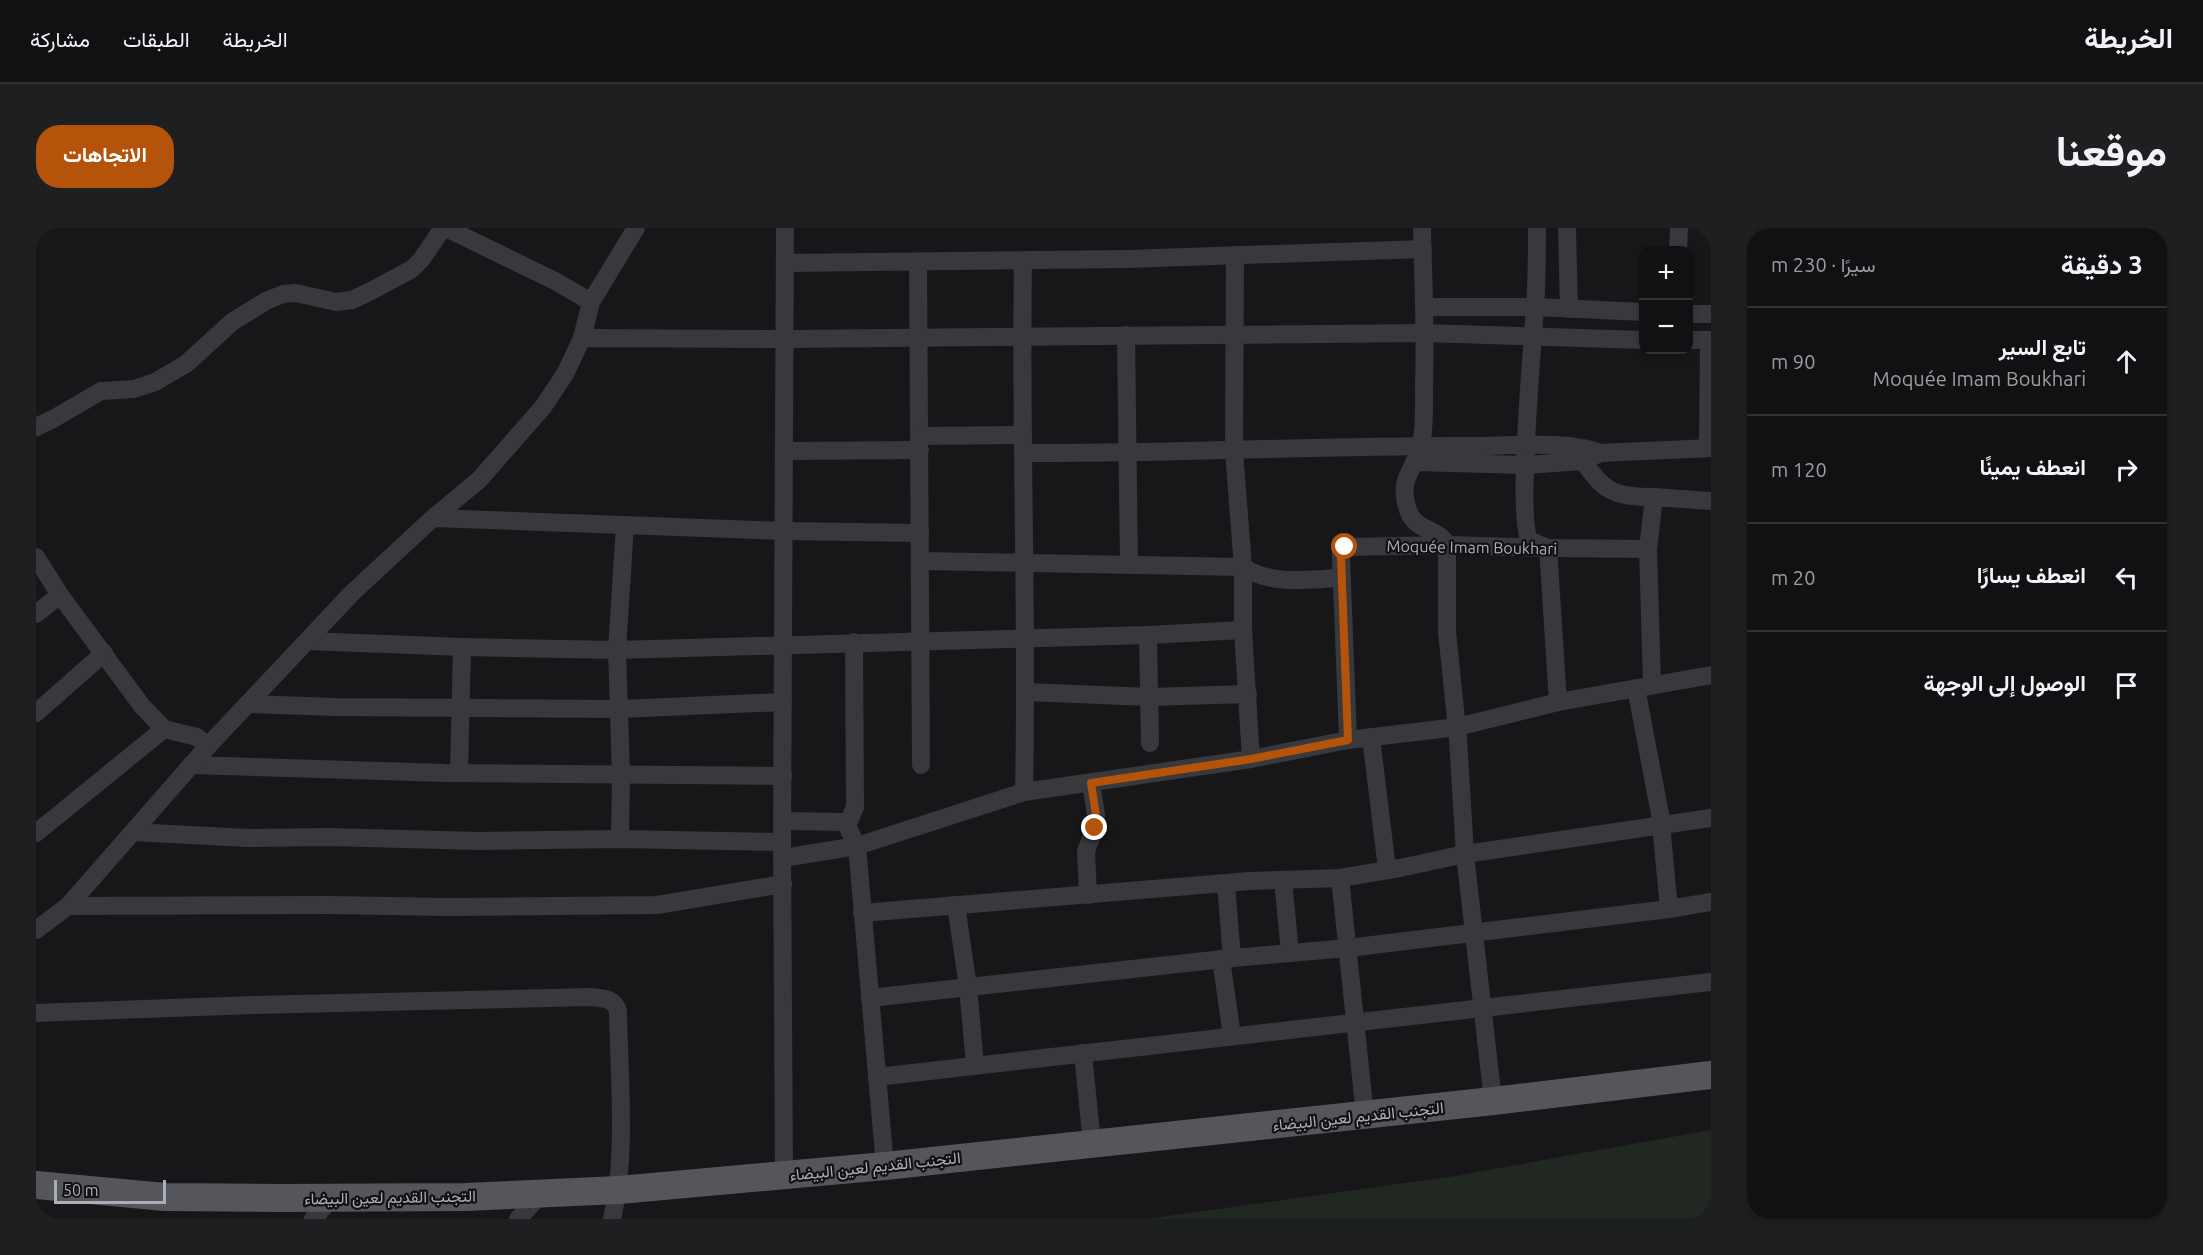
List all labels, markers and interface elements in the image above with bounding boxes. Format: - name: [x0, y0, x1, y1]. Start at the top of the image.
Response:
- text: الخريطة: [2084, 22, 2173, 53]
- text: مشاركة: [30, 27, 90, 51]
- text: الطبقات: [123, 27, 190, 51]
- text: الخريطة: [223, 27, 288, 51]
- button: الاتجاهات: [36, 125, 174, 188]
- text: موقعنا: [2056, 127, 2167, 174]
- map controls: [1639, 246, 1693, 354]
- button: +: [1639, 246, 1693, 300]
- text: 3 دقيقة: [2061, 250, 2143, 279]
- text: سيرًا · 230 m: [1771, 253, 1876, 276]
- button: −: [1639, 300, 1693, 354]
- text: تابع السير: [1999, 334, 2086, 359]
- icon: ahead: [2110, 345, 2143, 378]
- text: 90 m: [1771, 350, 1815, 373]
- text: Moquée Imam Boukhari: [1873, 367, 2086, 390]
- icon: right: [2110, 453, 2143, 486]
- text: انعطف يمينًا: [1979, 454, 2086, 479]
- text: 120 m: [1771, 458, 1827, 481]
- route start: [1331, 533, 1357, 559]
- street label: Moquée Imam Boukhari: [1386, 537, 1558, 557]
- icon: left: [2110, 561, 2143, 594]
- text: انعطف يسارًا: [1977, 562, 2086, 587]
- text: 20 m: [1771, 566, 1815, 589]
- icon: arrive: [2110, 669, 2143, 702]
- text: الوصول إلى الوجهة: [1923, 670, 2086, 695]
- route end: [1081, 814, 1107, 840]
- street label: التجنب القديم لعين البيضاء: [1272, 1098, 1445, 1136]
- street label: التجنب القديم لعين البيضاء: [789, 1148, 962, 1186]
- scale bar: [54, 1177, 166, 1204]
- text: 50 m: [63, 1181, 99, 1199]
- street label: التجنب القديم لعين البيضاء: [304, 1187, 476, 1209]

